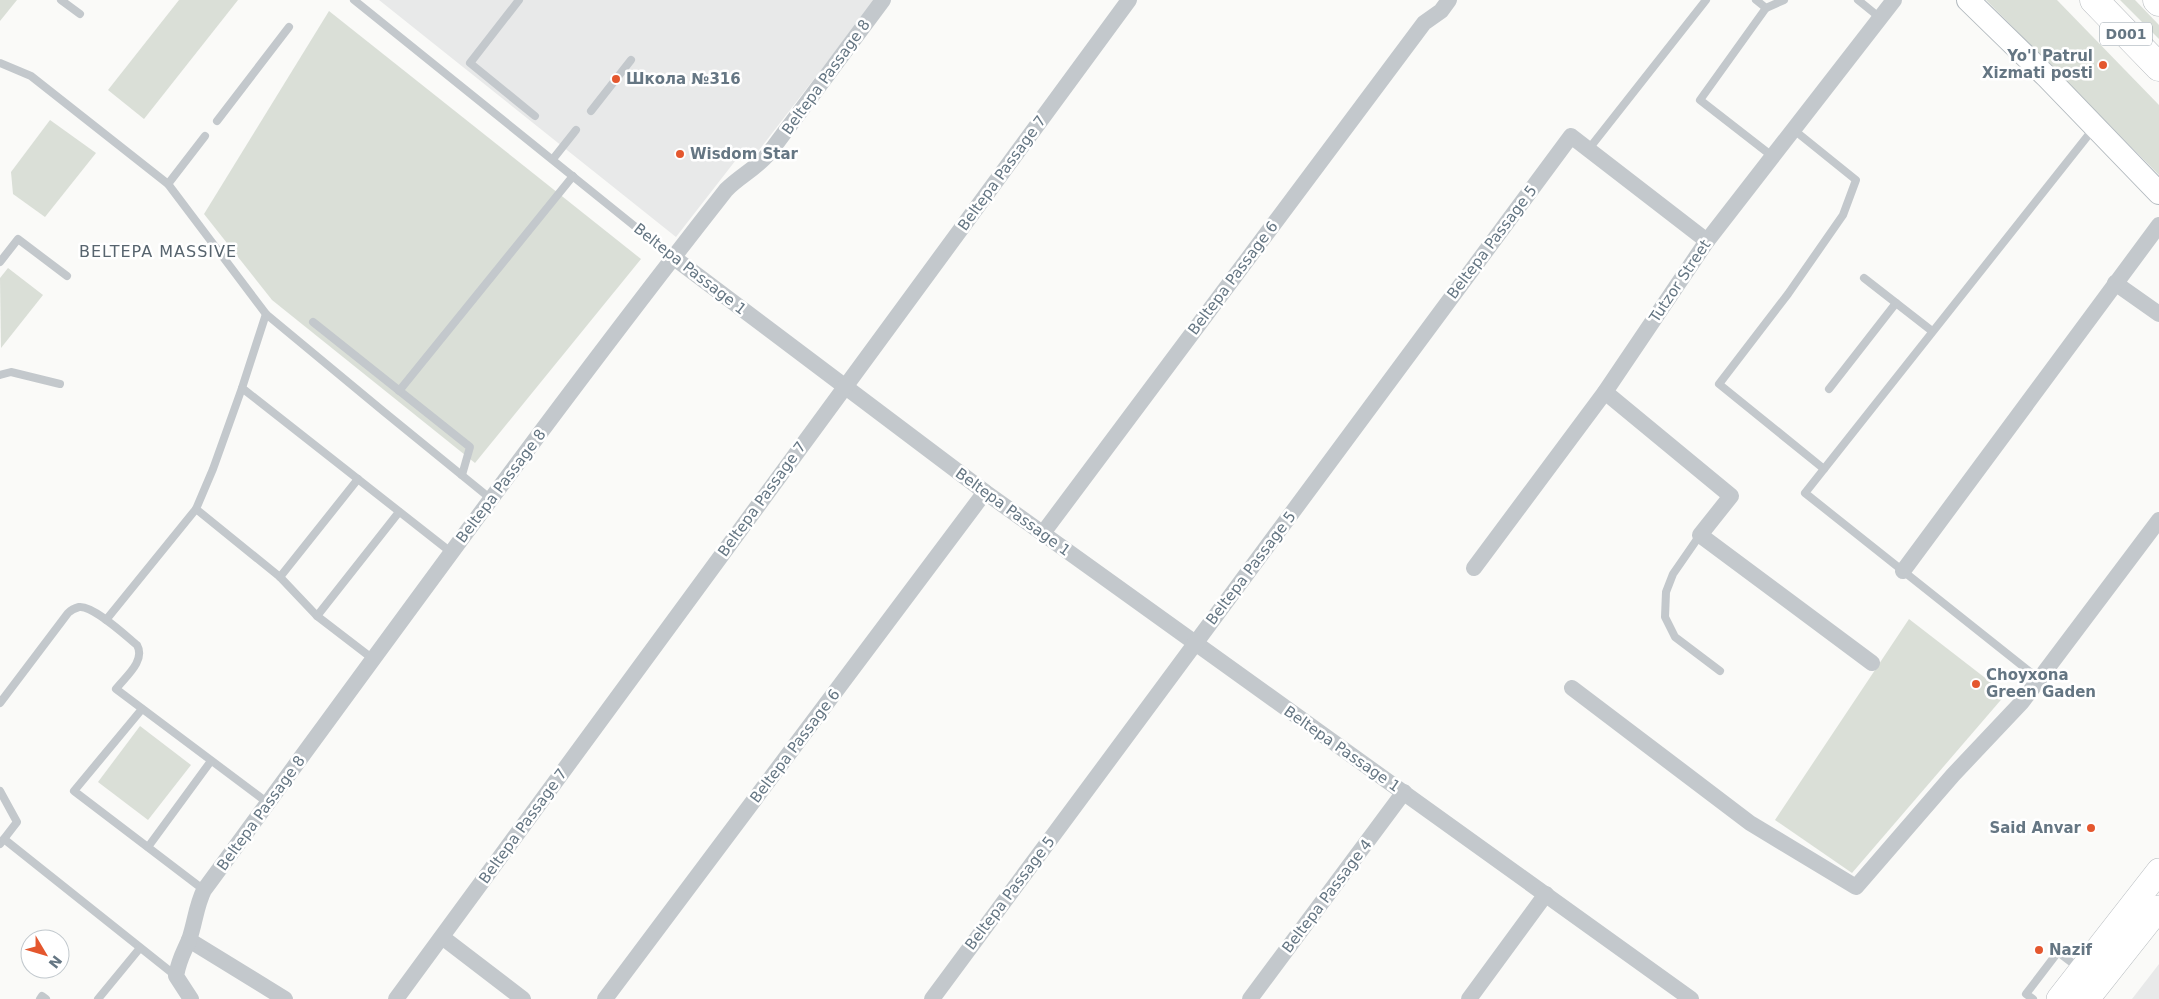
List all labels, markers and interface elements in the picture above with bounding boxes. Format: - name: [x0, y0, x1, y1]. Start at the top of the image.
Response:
- street label: Beltepa Passage 8: [778, 16, 874, 138]
- road number: D001: [2100, 22, 2152, 46]
- place label: Yo'l Patrul Xizmati posti: [1982, 47, 2093, 82]
- marker: Yo'l Patrul Xizmati posti: [2097, 59, 2109, 71]
- place label: Школа №316: [626, 70, 741, 88]
- marker: Школа №316: [610, 73, 622, 85]
- street label: Beltepa Passage 7: [954, 112, 1050, 234]
- place label: Wisdom Star: [690, 145, 799, 163]
- marker: Wisdom Star: [674, 148, 686, 160]
- street label: Beltepa Passage 5: [1443, 182, 1541, 302]
- street label: Beltepa Passage 6: [1184, 218, 1282, 338]
- street label: Beltepa Passage 1: [630, 220, 750, 318]
- street label: Tutzor Street: [1645, 236, 1714, 327]
- district label: BELTEPA MASSIVE: [79, 242, 237, 261]
- street label: Beltepa Passage 8: [452, 426, 550, 546]
- street label: Beltepa Passage 7: [714, 438, 810, 560]
- street label: Beltepa Passage 1: [952, 464, 1074, 560]
- street label: Beltepa Passage 5: [1202, 508, 1300, 628]
- place label: Choyxona Green Gaden: [1986, 666, 2096, 701]
- marker: Choyxona Green Gaden: [1970, 678, 1982, 690]
- street label: Beltepa Passage 6: [746, 686, 844, 806]
- street label: Beltepa Passage 1: [1280, 702, 1404, 796]
- street label: Beltepa Passage 8: [213, 752, 309, 874]
- street label: Beltepa Passage 7: [475, 765, 571, 887]
- place label: Said Anvar: [1989, 819, 2082, 837]
- marker: Said Anvar: [2085, 822, 2097, 834]
- street label: Beltepa Passage 5: [961, 833, 1059, 953]
- street label: Beltepa Passage 4: [1278, 836, 1376, 956]
- north arrow: [20, 929, 70, 979]
- place label: Nazif: [2049, 941, 2093, 959]
- marker: Nazif: [2033, 944, 2045, 956]
- text: N: [45, 952, 65, 972]

